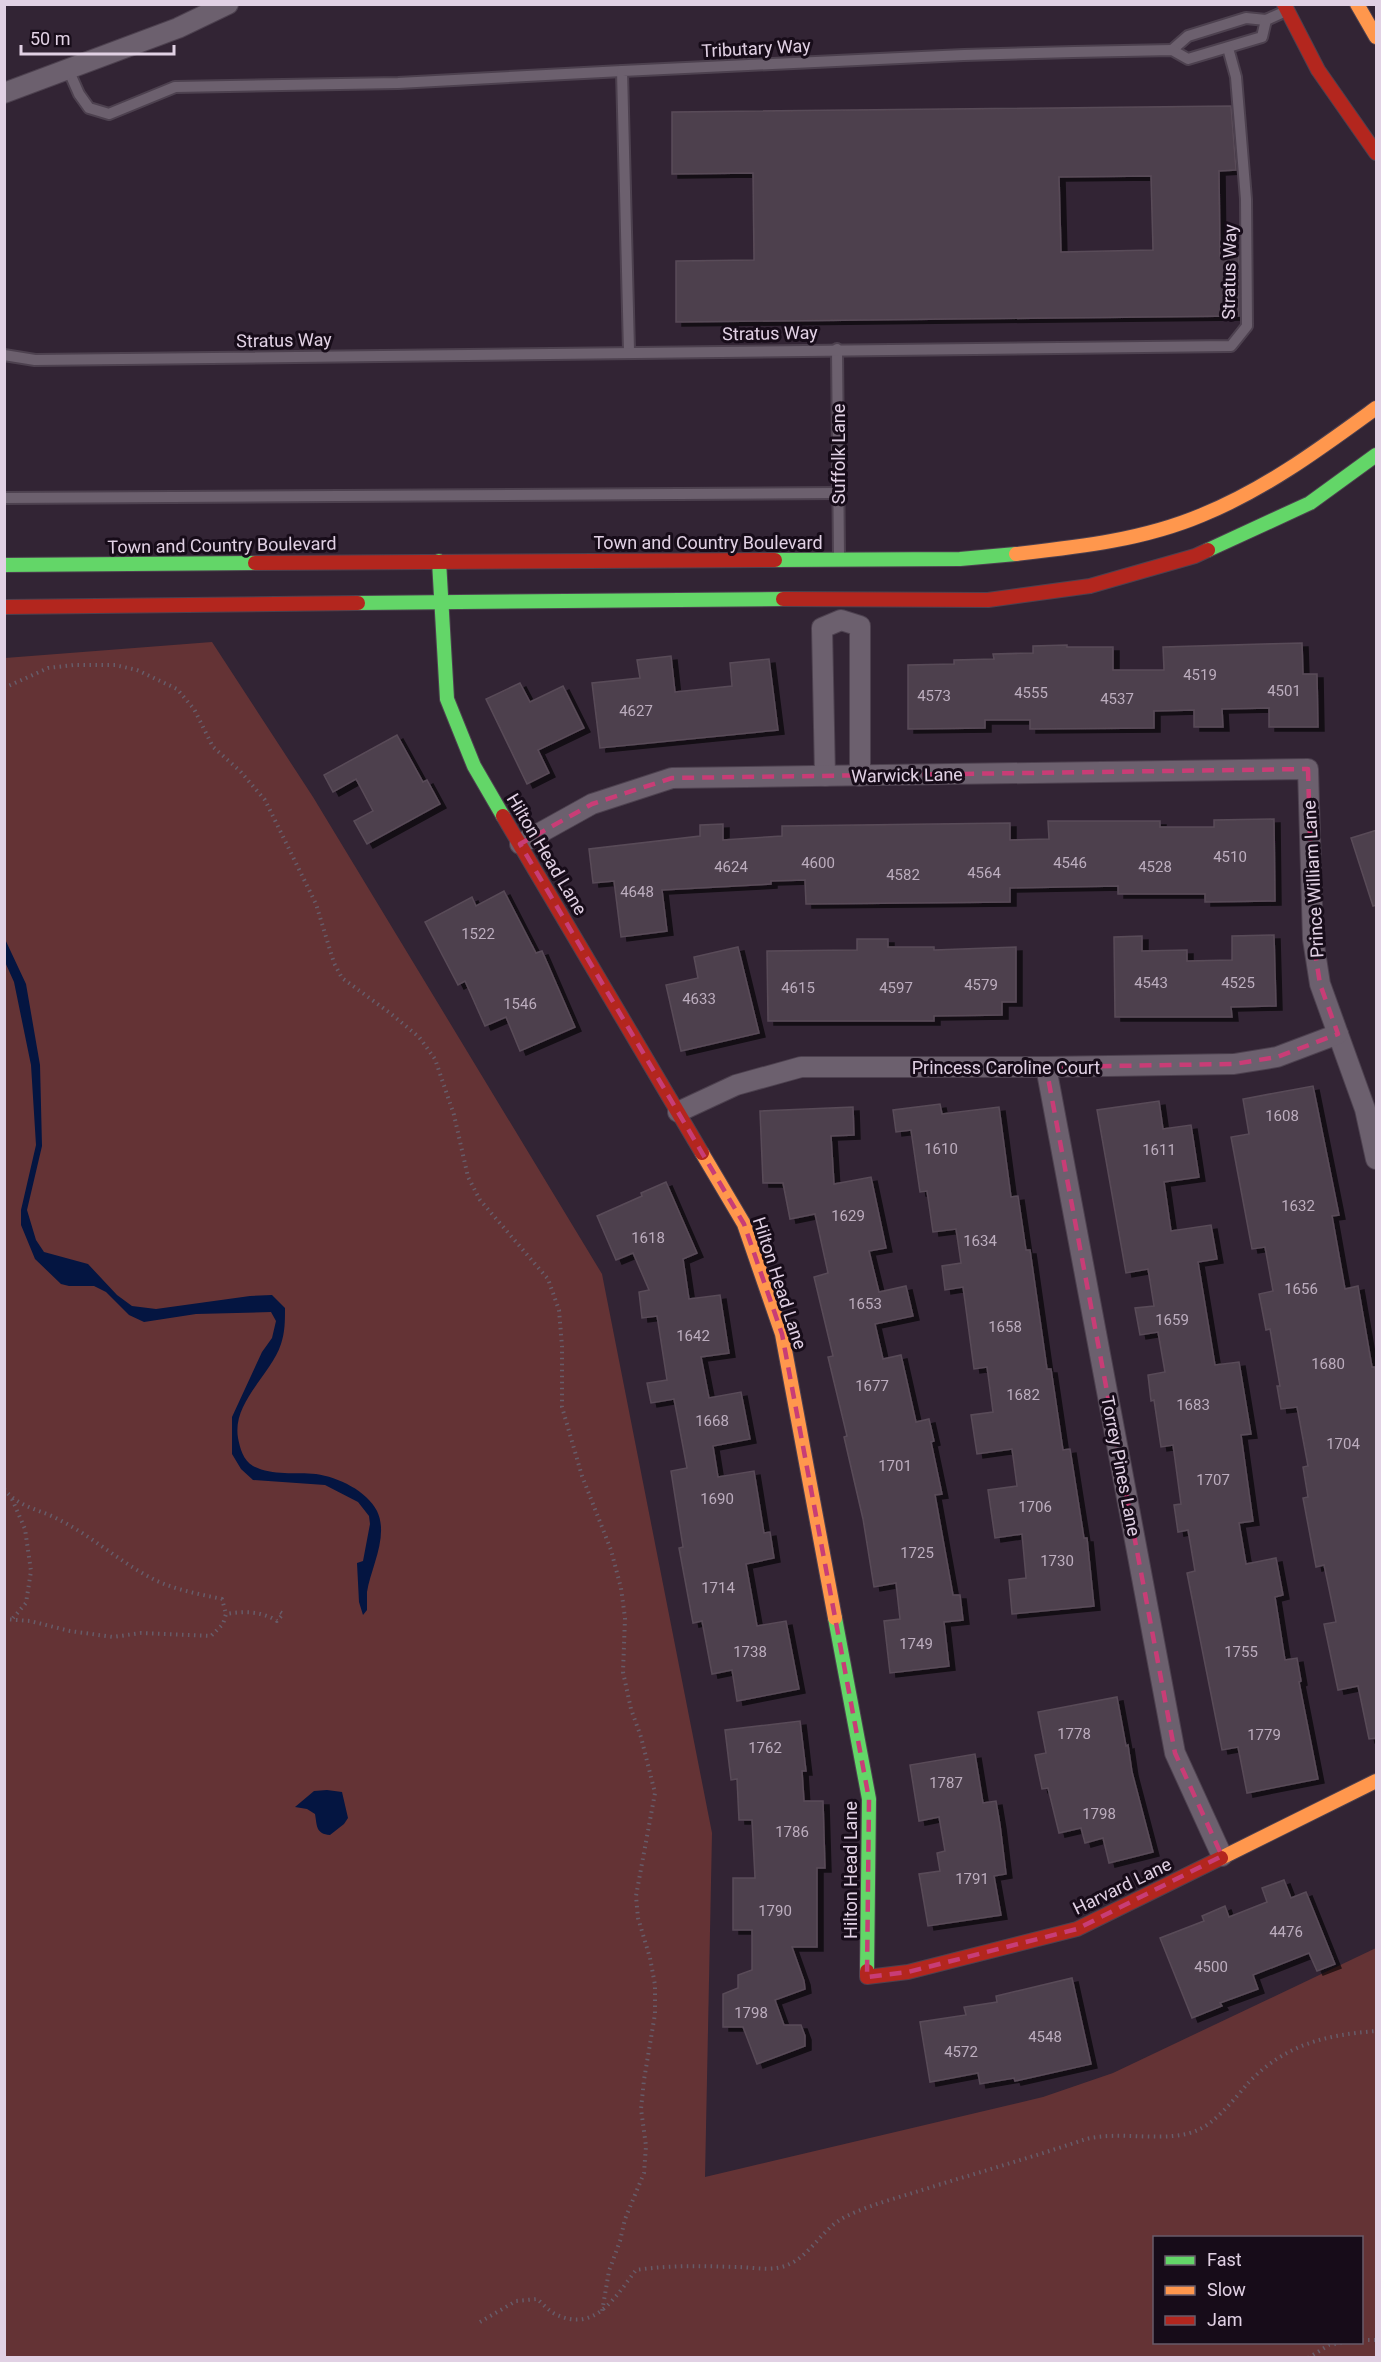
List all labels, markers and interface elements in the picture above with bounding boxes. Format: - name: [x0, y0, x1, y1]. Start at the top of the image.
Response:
- scale bar: [21, 18, 174, 56]
- text: 50 m: [30, 28, 70, 49]
- street label: Tributary Way: [701, 35, 812, 61]
- street label: Stratus Way: [1218, 224, 1240, 320]
- street label: Stratus Way: [722, 322, 818, 344]
- street label: Stratus Way: [236, 329, 332, 351]
- street label: Suffolk Lane: [828, 404, 849, 504]
- street label: Town and Country Boulevard: [593, 532, 823, 553]
- street label: Town and Country Boulevard: [107, 533, 337, 557]
- house number: 4519: [1183, 666, 1217, 684]
- house number: 4501: [1267, 682, 1301, 700]
- house number: 4555: [1014, 684, 1048, 702]
- house number: 4573: [917, 687, 951, 705]
- house number: 4537: [1100, 690, 1134, 708]
- house number: 4627: [619, 702, 653, 720]
- street label: Warwick Lane: [851, 764, 963, 786]
- street label: Hilton Head Lane: [503, 790, 591, 918]
- street label: Prince William Lane: [1298, 800, 1328, 958]
- house number: 4510: [1213, 848, 1247, 866]
- house number: 4600: [801, 854, 835, 872]
- house number: 4546: [1053, 854, 1087, 872]
- house number: 4624: [714, 858, 748, 876]
- house number: 4528: [1138, 858, 1172, 876]
- house number: 4564: [967, 864, 1001, 882]
- house number: 4582: [886, 866, 920, 884]
- house number: 4648: [620, 883, 654, 901]
- house number: 1522: [461, 925, 495, 943]
- house number: 4543: [1134, 974, 1168, 992]
- house number: 4525: [1221, 974, 1255, 992]
- house number: 4579: [964, 976, 998, 994]
- house number: 4615: [781, 979, 815, 997]
- house number: 4597: [879, 979, 913, 997]
- house number: 4633: [682, 990, 716, 1008]
- house number: 1546: [503, 995, 537, 1013]
- street label: Princess Caroline Court: [912, 1057, 1100, 1078]
- house number: 1608: [1265, 1107, 1299, 1125]
- house number: 1610: [924, 1140, 958, 1158]
- house number: 1611: [1142, 1141, 1176, 1159]
- house number: 1632: [1281, 1197, 1315, 1215]
- house number: 1629: [831, 1207, 865, 1225]
- street label: Hilton Head Lane: [749, 1214, 811, 1352]
- house number: 1618: [631, 1229, 665, 1247]
- house number: 1634: [963, 1232, 997, 1250]
- house number: 1656: [1284, 1280, 1318, 1298]
- house number: 1653: [848, 1295, 882, 1313]
- house number: 1659: [1155, 1311, 1189, 1329]
- house number: 1658: [988, 1318, 1022, 1336]
- house number: 1642: [676, 1327, 710, 1345]
- house number: 1680: [1311, 1355, 1345, 1373]
- house number: 1677: [855, 1377, 889, 1395]
- house number: 1682: [1006, 1386, 1040, 1404]
- street label: Torrey Pines Lane: [1097, 1394, 1145, 1538]
- house number: 1683: [1176, 1396, 1210, 1414]
- house number: 1668: [695, 1412, 729, 1430]
- house number: 1704: [1326, 1435, 1360, 1453]
- house number: 1701: [878, 1457, 912, 1475]
- house number: 1707: [1196, 1471, 1230, 1489]
- house number: 1690: [700, 1490, 734, 1508]
- house number: 1706: [1018, 1498, 1052, 1516]
- house number: 1725: [900, 1544, 934, 1562]
- house number: 1730: [1040, 1552, 1074, 1570]
- house number: 1714: [701, 1579, 735, 1597]
- house number: 1749: [899, 1635, 933, 1653]
- house number: 1738: [733, 1643, 767, 1661]
- house number: 1755: [1224, 1643, 1258, 1661]
- house number: 1778: [1057, 1725, 1091, 1743]
- house number: 1779: [1247, 1726, 1281, 1744]
- house number: 1762: [748, 1739, 782, 1757]
- house number: 1787: [929, 1774, 963, 1792]
- street label: Hilton Head Lane: [840, 1801, 861, 1939]
- house number: 1798: [1082, 1805, 1116, 1823]
- house number: 1786: [775, 1823, 809, 1841]
- street label: Harvard Lane: [1069, 1853, 1175, 1919]
- house number: 1791: [955, 1870, 989, 1888]
- house number: 1790: [758, 1902, 792, 1920]
- house number: 4476: [1269, 1923, 1303, 1941]
- house number: 4500: [1194, 1958, 1228, 1976]
- house number: 1798: [734, 2004, 768, 2022]
- house number: 4548: [1028, 2028, 1062, 2046]
- house number: 4572: [944, 2043, 978, 2061]
- legend: [1153, 2236, 1363, 2344]
- text: Fast: [1207, 2249, 1242, 2270]
- text: Slow: [1207, 2279, 1246, 2300]
- text: Jam: [1207, 2309, 1243, 2330]

